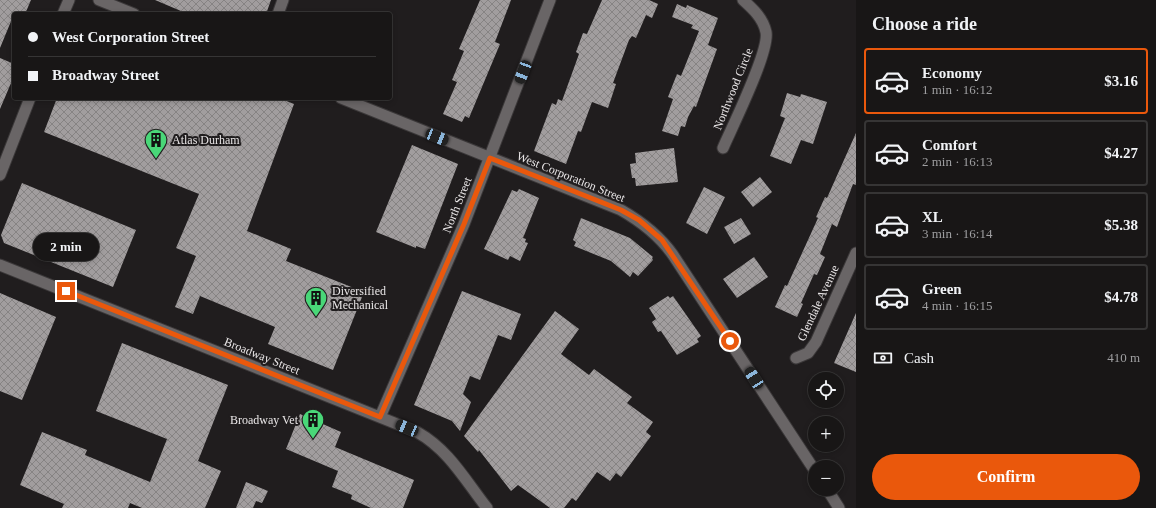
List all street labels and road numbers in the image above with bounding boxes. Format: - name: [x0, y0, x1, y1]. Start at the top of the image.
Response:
- street label: Northwood Circle: [710, 46, 756, 132]
- street label: West Corporation Street: [515, 149, 628, 205]
- street label: North Street: [439, 174, 475, 235]
- street label: Glendale Avenue: [794, 263, 842, 343]
- street label: Broadway Street: [222, 334, 302, 378]

